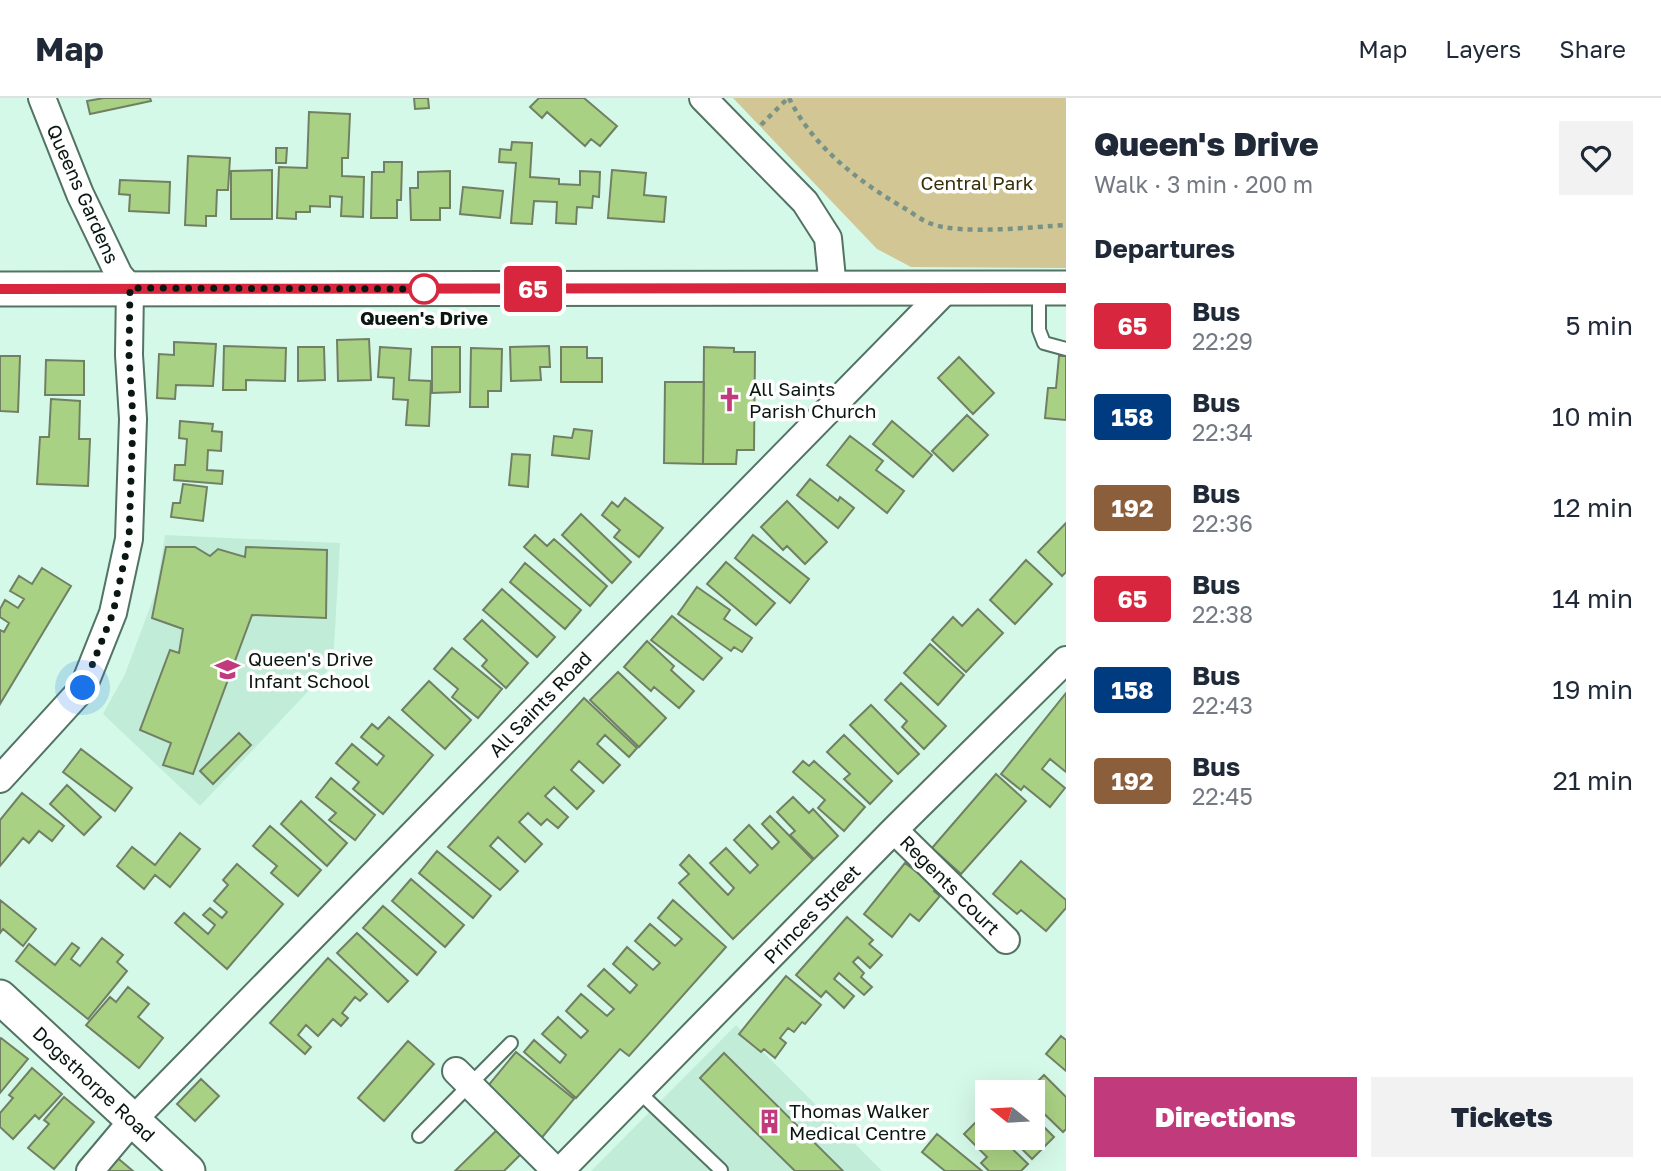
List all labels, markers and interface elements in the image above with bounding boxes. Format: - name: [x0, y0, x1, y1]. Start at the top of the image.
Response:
- text: Map: [35, 29, 104, 68]
- text: Map: [1358, 34, 1407, 63]
- text: Layers: [1445, 34, 1521, 63]
- text: Share: [1559, 34, 1626, 63]
- street label: Queens Gardens: [42, 121, 124, 267]
- button: heart: [1559, 121, 1633, 195]
- text: Queen's Drive: [1094, 124, 1319, 163]
- text: Walk · 3 min · 200 m: [1094, 170, 1313, 198]
- park label: Central Park: [921, 171, 1034, 194]
- text: Departures: [1094, 233, 1235, 264]
- line badge: 65: [502, 266, 564, 312]
- marker: Queen's Drive: [409, 274, 439, 304]
- text: 65: [518, 274, 548, 303]
- text: Bus: [1192, 296, 1240, 327]
- place label: Queen's Drive: [360, 306, 488, 329]
- text: 5 min: [1565, 310, 1633, 341]
- text: 65: [1118, 311, 1147, 340]
- text: 22:29: [1192, 327, 1253, 355]
- place label: All Saints Parish Church: [749, 377, 876, 422]
- church icon: All Saints Parish Church: [715, 386, 743, 414]
- text: Bus: [1192, 387, 1240, 418]
- text: 10 min: [1552, 401, 1633, 432]
- text: 158: [1111, 402, 1154, 431]
- text: 22:34: [1192, 418, 1253, 446]
- text: Bus: [1192, 478, 1240, 509]
- text: 12 min: [1553, 492, 1633, 523]
- text: 192: [1111, 493, 1154, 522]
- text: 22:36: [1192, 509, 1253, 537]
- text: Bus: [1192, 569, 1240, 600]
- text: 14 min: [1552, 583, 1633, 614]
- text: 65: [1118, 584, 1147, 613]
- text: 22:38: [1192, 600, 1253, 628]
- street label: All Saints Road: [484, 646, 596, 761]
- place label: Queen's Drive Infant School: [248, 647, 373, 692]
- school or university icon: Queen's Drive Infant School: [214, 656, 242, 684]
- text: Bus: [1192, 660, 1240, 691]
- your location: [65, 670, 100, 705]
- text: 19 min: [1552, 674, 1633, 705]
- text: 158: [1111, 675, 1154, 704]
- text: 22:43: [1192, 691, 1253, 719]
- text: Bus: [1192, 751, 1240, 782]
- text: 21 min: [1553, 765, 1633, 796]
- text: 192: [1111, 766, 1154, 795]
- text: 22:45: [1192, 782, 1253, 810]
- street label: Regents Court: [896, 830, 1005, 939]
- street label: Princes Street: [759, 859, 865, 968]
- street label: Dogsthorpe Road: [29, 1021, 160, 1146]
- button: Directions: [1094, 1077, 1357, 1157]
- button: Tickets: [1371, 1077, 1633, 1157]
- north arrow: [975, 1080, 1045, 1150]
- map controls: [975, 1080, 1045, 1150]
- place label: Thomas Walker Medical Centre: [789, 1099, 930, 1144]
- building icon: Thomas Walker Medical Centre: [755, 1108, 783, 1136]

